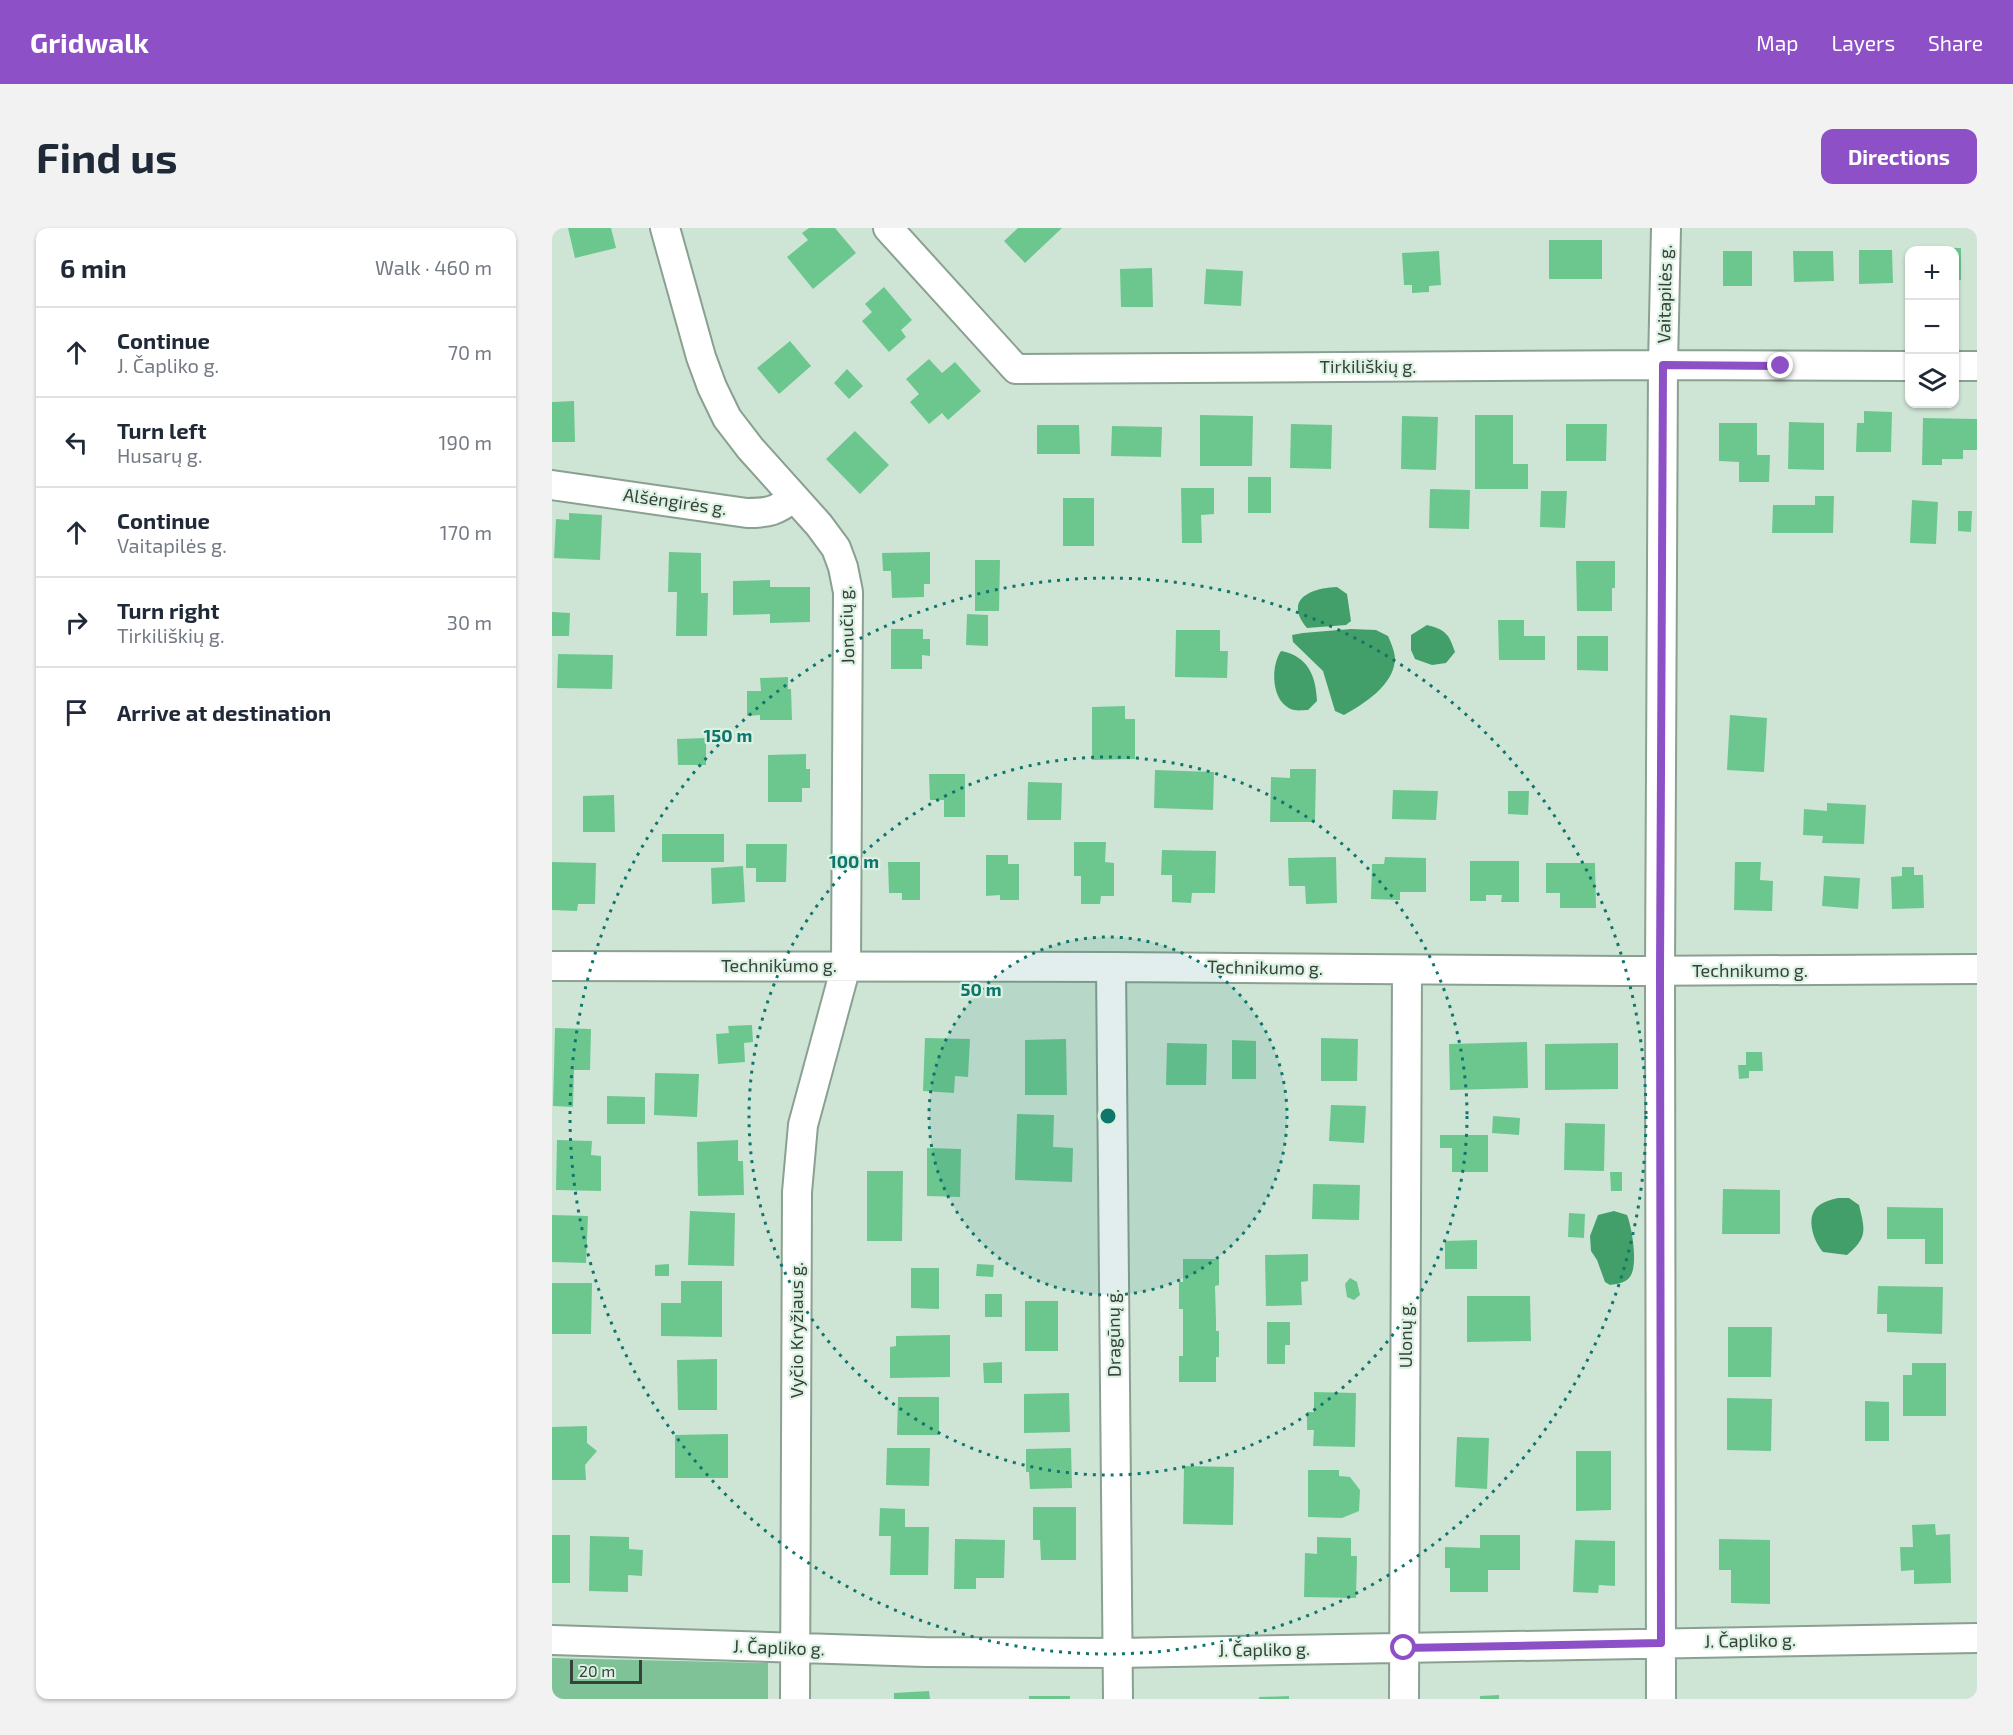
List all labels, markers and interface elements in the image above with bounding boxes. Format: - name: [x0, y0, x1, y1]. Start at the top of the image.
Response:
- text: Gridwalk: [30, 25, 149, 59]
- text: Map: [1756, 30, 1798, 55]
- text: Layers: [1831, 30, 1895, 55]
- text: Share: [1928, 30, 1983, 55]
- button: Directions: [1821, 129, 1977, 184]
- text: Find us: [36, 131, 178, 181]
- street label: Vaitapilės g.: [1652, 244, 1676, 344]
- map controls: [1905, 246, 1959, 408]
- button: +: [1905, 246, 1959, 300]
- text: 6 min: [60, 252, 127, 283]
- text: Walk · 460 m: [375, 255, 492, 279]
- button: −: [1905, 300, 1959, 354]
- text: Continue: [117, 327, 210, 353]
- icon: ahead: [60, 336, 93, 369]
- text: 70 m: [448, 340, 492, 364]
- route end: [1767, 352, 1793, 378]
- text: J. Čapliko g.: [117, 353, 219, 377]
- button: layers: [1905, 354, 1959, 408]
- street label: Tirkiliškių g.: [1320, 355, 1416, 377]
- text: Turn left: [117, 417, 206, 443]
- icon: left: [60, 426, 93, 459]
- text: 190 m: [439, 430, 492, 454]
- text: Husarų g.: [117, 443, 203, 467]
- street label: Alšėngirės g.: [622, 483, 728, 519]
- text: Continue: [117, 507, 210, 533]
- icon: ahead: [60, 516, 93, 549]
- text: 170 m: [440, 520, 492, 544]
- text: Vaitapilės g.: [117, 533, 227, 557]
- street label: Jonučių g.: [834, 585, 858, 665]
- text: Turn right: [117, 597, 219, 623]
- icon: right: [60, 606, 93, 639]
- text: 30 m: [447, 610, 492, 634]
- text: Tirkiliškių g.: [117, 623, 225, 647]
- icon: arrive: [60, 696, 93, 729]
- text: Arrive at destination: [117, 699, 331, 725]
- text: 150 m: [704, 724, 752, 746]
- text: 100 m: [829, 850, 879, 872]
- street label: Technikumo g.: [721, 954, 837, 976]
- street label: Technikumo g.: [1207, 955, 1323, 979]
- street label: Technikumo g.: [1692, 959, 1808, 981]
- text: 50 m: [960, 978, 1002, 1000]
- centre of rings: [1098, 1106, 1118, 1126]
- street label: Vyčio Kryžiaus g.: [785, 1262, 807, 1398]
- street label: Dragūnų g.: [1101, 1289, 1125, 1377]
- street label: Ulonų g.: [1394, 1302, 1416, 1368]
- street label: J. Čapliko g.: [1704, 1628, 1796, 1652]
- street label: J. Čapliko g.: [733, 1634, 825, 1660]
- route start: [1390, 1634, 1416, 1660]
- street label: J. Čapliko g.: [1218, 1637, 1310, 1661]
- scale bar: [570, 1657, 642, 1684]
- text: 20 m: [579, 1661, 615, 1680]

